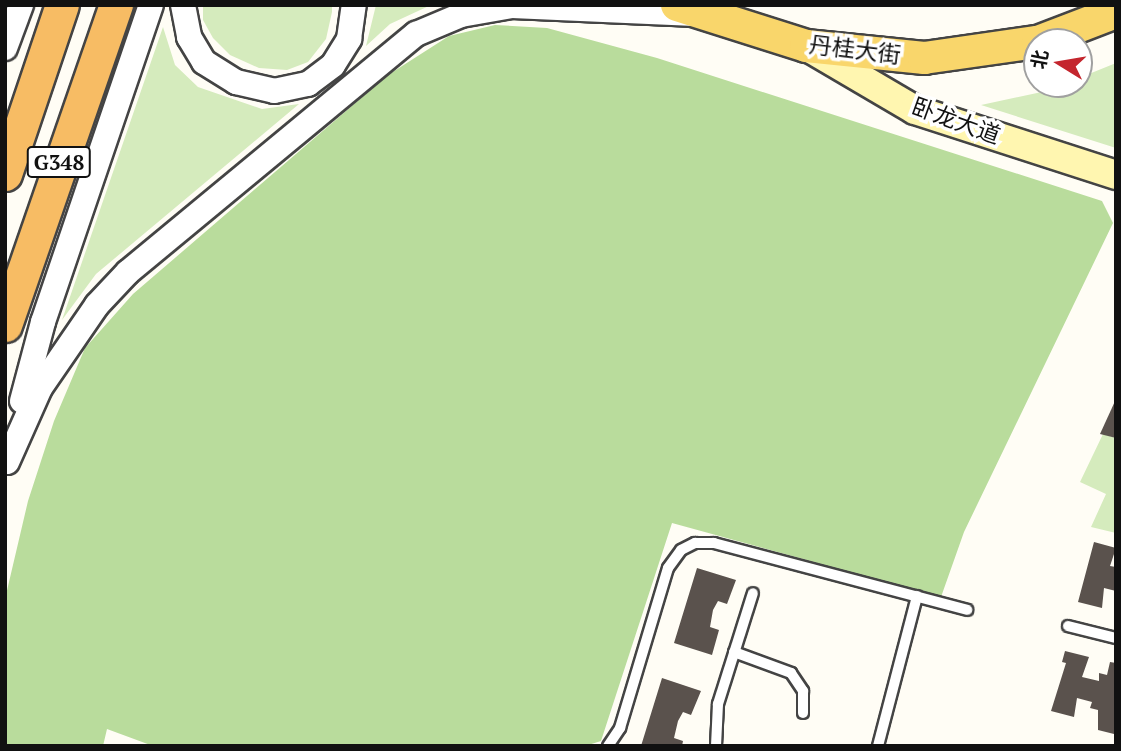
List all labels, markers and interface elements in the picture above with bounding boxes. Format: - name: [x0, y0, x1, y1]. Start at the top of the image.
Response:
- north arrow: [1023, 28, 1093, 98]
- street label: 丹桂大街: [808, 31, 902, 69]
- text: 北: [1025, 48, 1053, 71]
- street label: 卧龙大道: [908, 92, 1004, 150]
- road number: G348: [26, 144, 92, 180]

